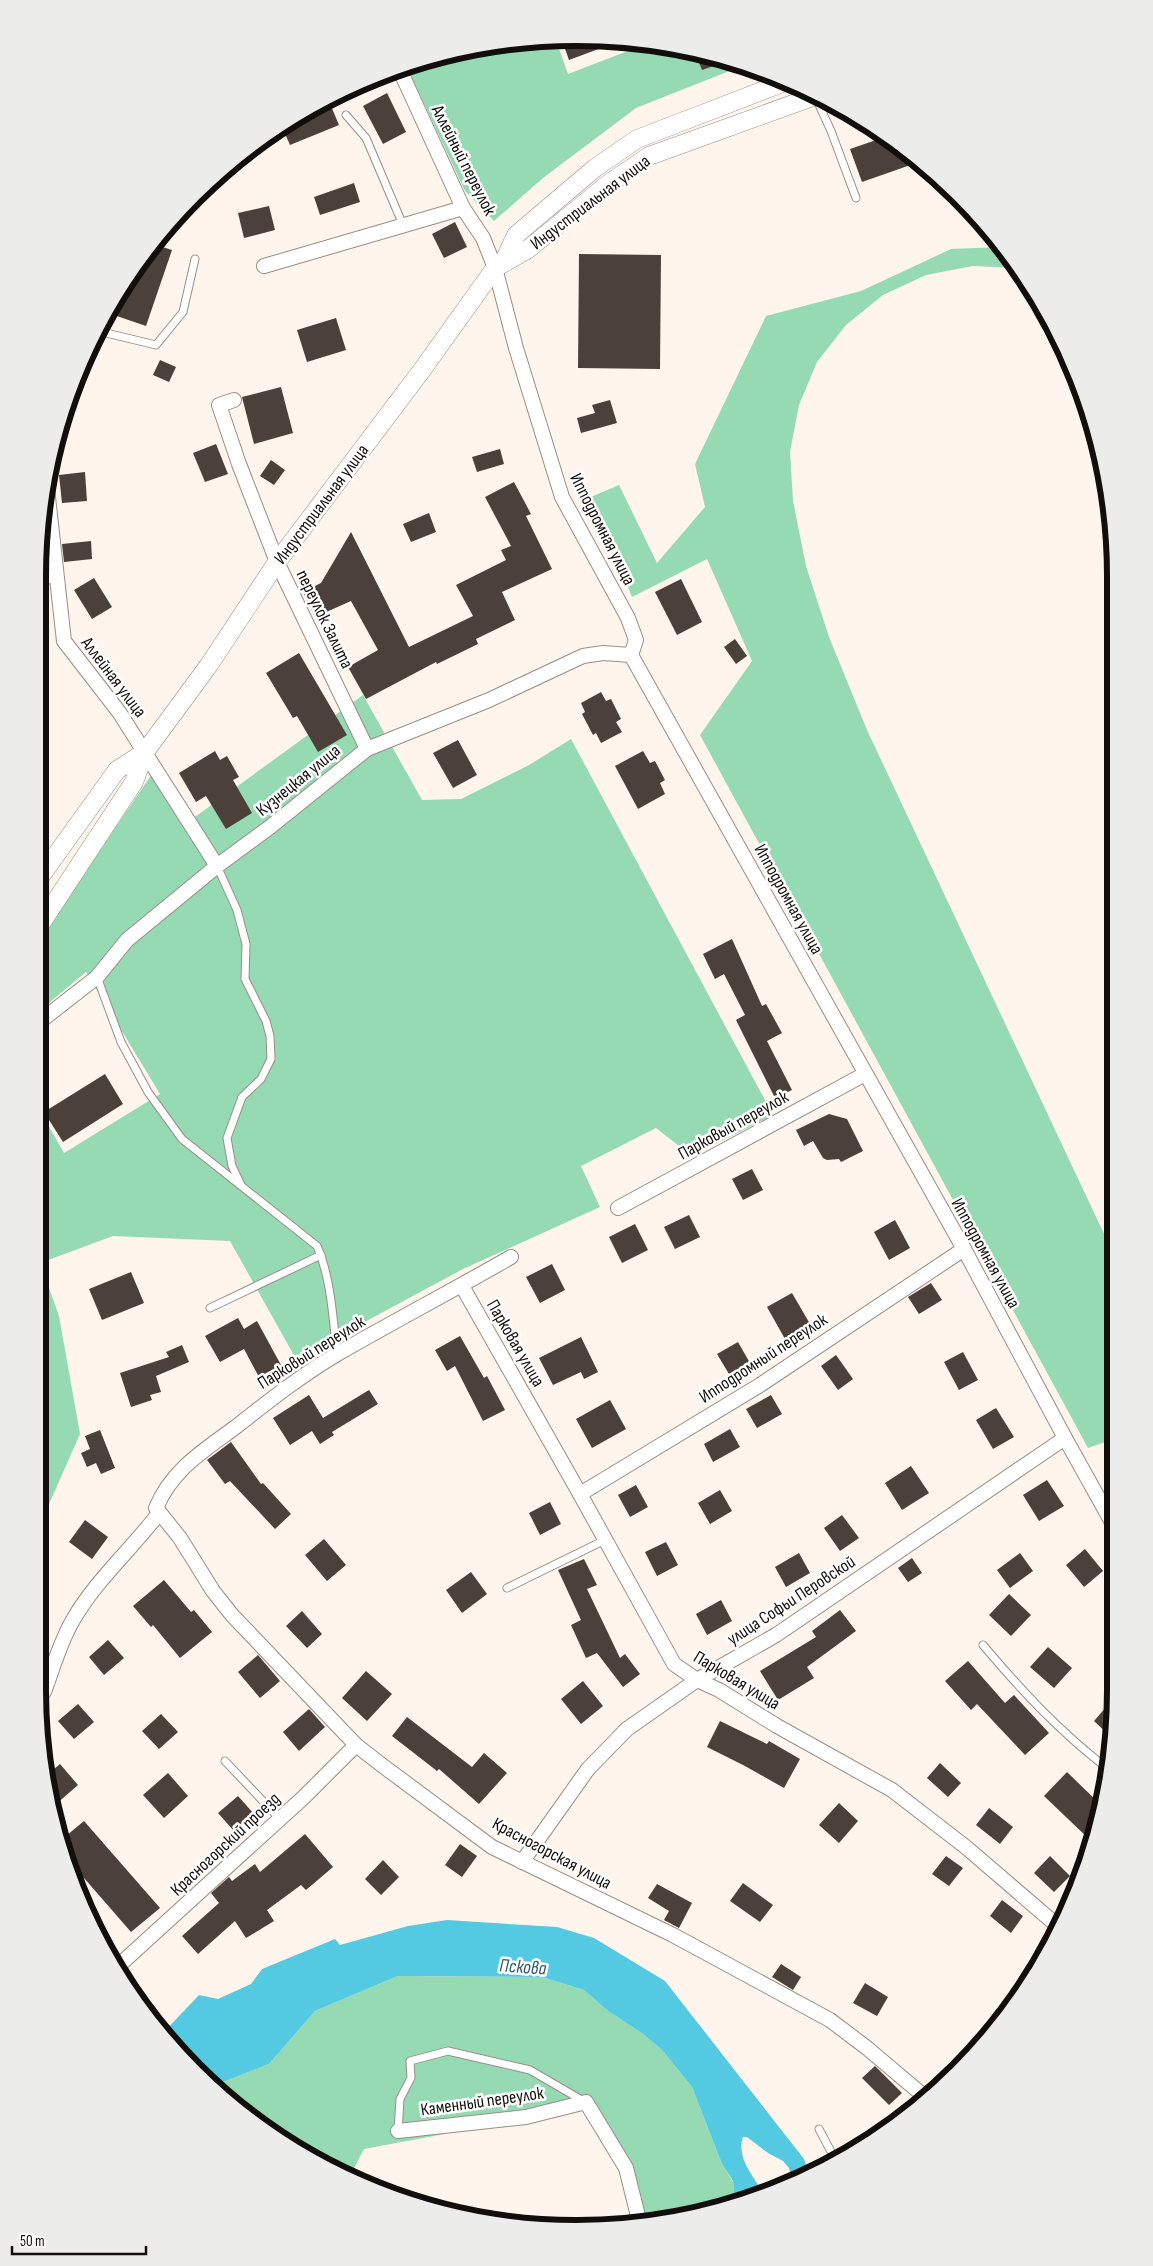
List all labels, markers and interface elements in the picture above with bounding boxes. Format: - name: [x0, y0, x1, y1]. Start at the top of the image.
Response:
- street label: Аллейный переулок: [426, 101, 500, 219]
- street label: Индустриальная улица: [526, 151, 654, 254]
- street label: Индустриальная улица: [270, 440, 373, 568]
- street label: Ипподромная улица: [565, 470, 640, 589]
- street label: переулок Залита: [292, 567, 357, 672]
- street label: Аллейная улица: [76, 632, 151, 722]
- street label: Кузнецкая улица: [252, 740, 345, 821]
- street label: Ипподромная улица: [750, 841, 828, 958]
- street label: Парковый переулок: [674, 1086, 792, 1164]
- street label: Ипподромная улица: [947, 1195, 1025, 1312]
- street label: Парковая улица: [482, 1296, 549, 1391]
- street label: Ипподромный переулок: [695, 1309, 831, 1408]
- street label: Парковый переулок: [254, 1311, 369, 1394]
- street label: улица Софьи Перовской: [723, 1551, 859, 1650]
- street label: Парковая улица: [690, 1646, 784, 1714]
- street label: Красногорский проезд: [166, 1788, 284, 1900]
- street label: Красногорская улица: [489, 1813, 615, 1894]
- water label: Пскова: [499, 1954, 547, 1981]
- street label: Каменный переулок: [419, 2082, 545, 2121]
- scale bar: [12, 2224, 146, 2256]
- text: 50 m: [20, 2232, 45, 2251]

